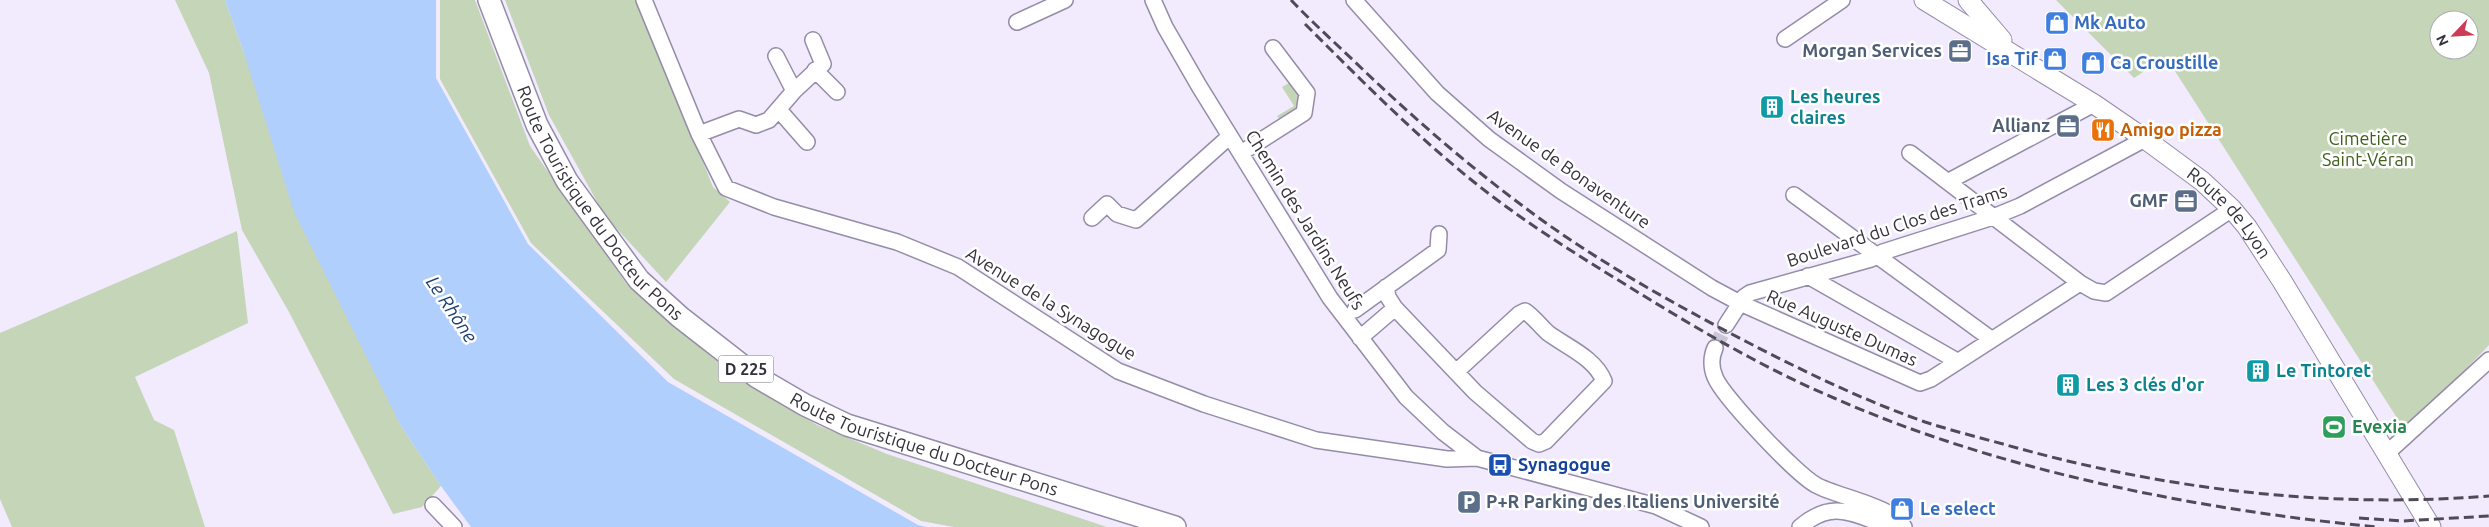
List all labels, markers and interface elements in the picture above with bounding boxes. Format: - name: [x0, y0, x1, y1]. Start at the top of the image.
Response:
- shop icon: Mk Auto: [2044, 10, 2070, 36]
- north arrow: [2429, 10, 2479, 60]
- place label: Mk Auto: [2074, 12, 2146, 32]
- text: N: [2433, 32, 2452, 49]
- office icon: Morgan Services: [1947, 38, 1973, 64]
- place label: Morgan Services: [1802, 40, 1942, 60]
- shop icon: Isa Tif: [2042, 46, 2068, 72]
- place label: Isa Tif: [1986, 48, 2039, 68]
- shop icon: Ca Croustille: [2080, 50, 2106, 76]
- place label: Ca Croustille: [2110, 52, 2218, 72]
- street label: Route Touristique du Docteur Pons: [514, 83, 688, 324]
- place label: Les heures claires: [1790, 86, 1881, 127]
- building icon: Les heures claires: [1759, 94, 1785, 120]
- street label: Avenue de Bonaventure: [1484, 104, 1655, 232]
- office icon: Allianz: [2055, 113, 2081, 139]
- place label: Allianz: [1992, 115, 2050, 135]
- restaurant icon: Amigo pizza: [2090, 117, 2116, 143]
- place label: Amigo pizza: [2120, 119, 2222, 139]
- street label: Chemin des Jardins Neufs: [1242, 126, 1369, 313]
- park label: Cimetière Saint-Véran: [2322, 128, 2414, 169]
- street label: Route de Lyon: [2184, 163, 2276, 262]
- street label: Boulevard du Clos des Trams: [1784, 180, 2010, 270]
- office icon: GMF: [2173, 188, 2199, 214]
- place label: GMF: [2129, 190, 2168, 210]
- street label: Avenue de la Synagogue: [963, 243, 1140, 364]
- water label: Le Rhône: [422, 272, 482, 347]
- street label: Rue Auguste Dumas: [1764, 285, 1921, 369]
- road number: D 225: [718, 356, 774, 382]
- building icon: Le Tintoret: [2245, 358, 2271, 384]
- place label: Le Tintoret: [2276, 360, 2371, 380]
- building icon: Les 3 clés d'or: [2055, 372, 2081, 398]
- place label: Les 3 clés d'or: [2086, 374, 2205, 394]
- street label: Route Touristique du Docteur Pons: [787, 388, 1061, 499]
- sports icon: Evexia: [2321, 414, 2347, 440]
- place label: Evexia: [2352, 416, 2407, 436]
- bus stop icon: Synagogue: [1487, 452, 1513, 478]
- place label: Synagogue: [1518, 454, 1611, 474]
- parking icon: P+R Parking des Italiens Université: [1456, 489, 1482, 515]
- place label: P+R Parking des Italiens Université: [1486, 491, 1780, 511]
- shop icon: Le select: [1889, 496, 1915, 522]
- place label: Le select: [1920, 498, 1996, 518]

